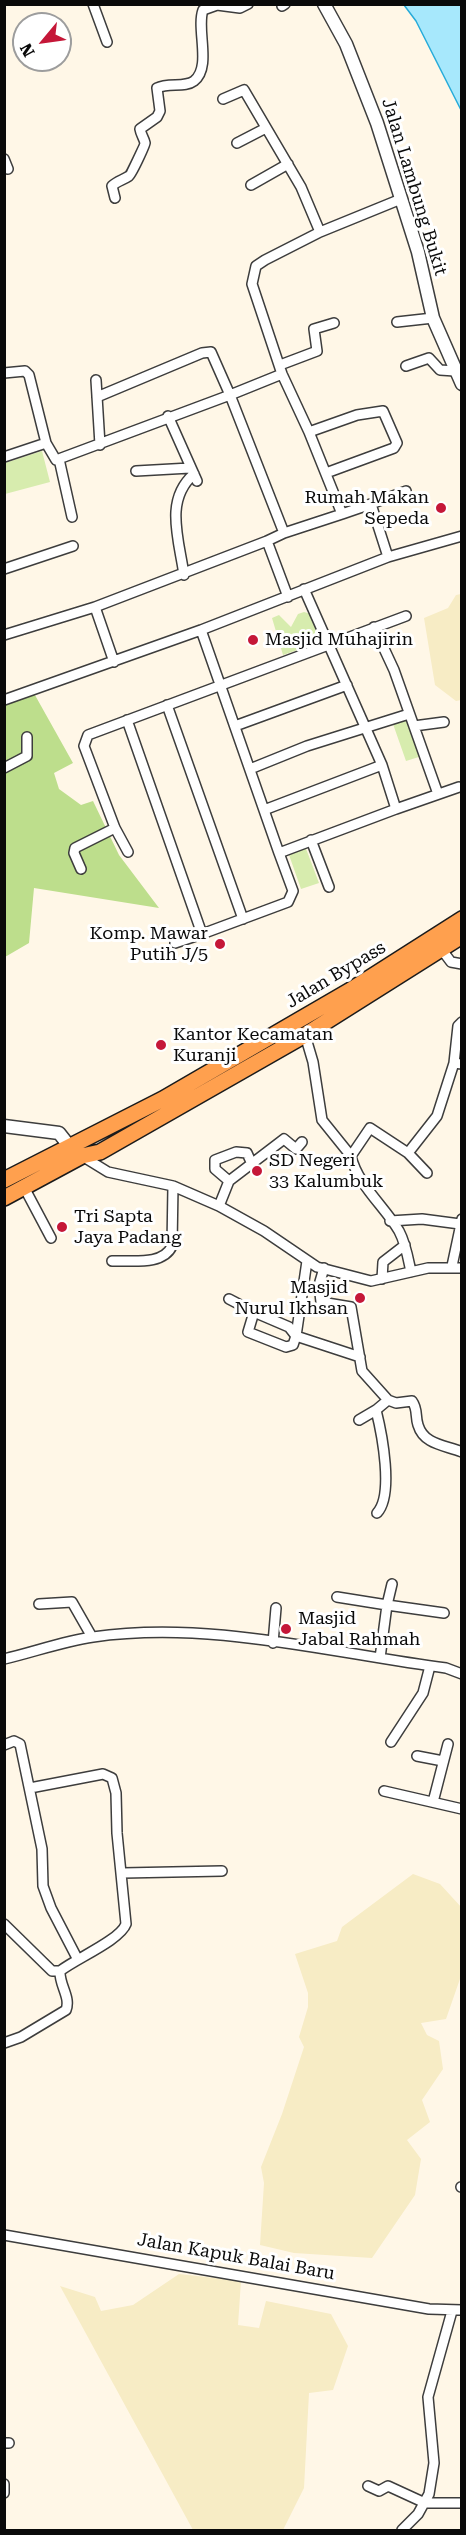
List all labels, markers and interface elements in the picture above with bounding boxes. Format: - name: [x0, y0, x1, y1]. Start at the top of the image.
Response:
- north arrow: [12, 12, 72, 72]
- text: N: [16, 40, 39, 60]
- street label: Jalan Lambung Bukit: [377, 96, 451, 278]
- place label: Rumah Makan Sepeda: [304, 487, 429, 530]
- marker: Rumah Makan Sepeda: [434, 501, 448, 515]
- place label: Masjid Muhajirin: [265, 629, 413, 651]
- marker: Masjid Muhajirin: [246, 633, 260, 647]
- place label: Komp. Mawar Putih J/5: [90, 923, 208, 966]
- marker: Komp. Mawar Putih J/5: [213, 937, 227, 951]
- street label: Jalan Bypass: [282, 937, 390, 1013]
- place label: Kantor Kecamatan Kuranji: [173, 1024, 333, 1066]
- marker: Kantor Kecamatan Kuranji: [154, 1038, 168, 1052]
- place label: SD Negeri 33 Kalumbuk: [269, 1150, 383, 1192]
- marker: SD Negeri 33 Kalumbuk: [250, 1164, 264, 1178]
- place label: Tri Sapta Jaya Padang: [74, 1206, 181, 1248]
- marker: Tri Sapta Jaya Padang: [55, 1220, 69, 1234]
- place label: Masjid Nurul Ikhsan: [235, 1277, 348, 1320]
- marker: Masjid Nurul Ikhsan: [353, 1291, 367, 1305]
- place label: Masjid Jabal Rahmah: [298, 1608, 420, 1650]
- marker: Masjid Jabal Rahmah: [279, 1622, 293, 1636]
- street label: Jalan Kapuk Balai Baru: [136, 2229, 336, 2285]

